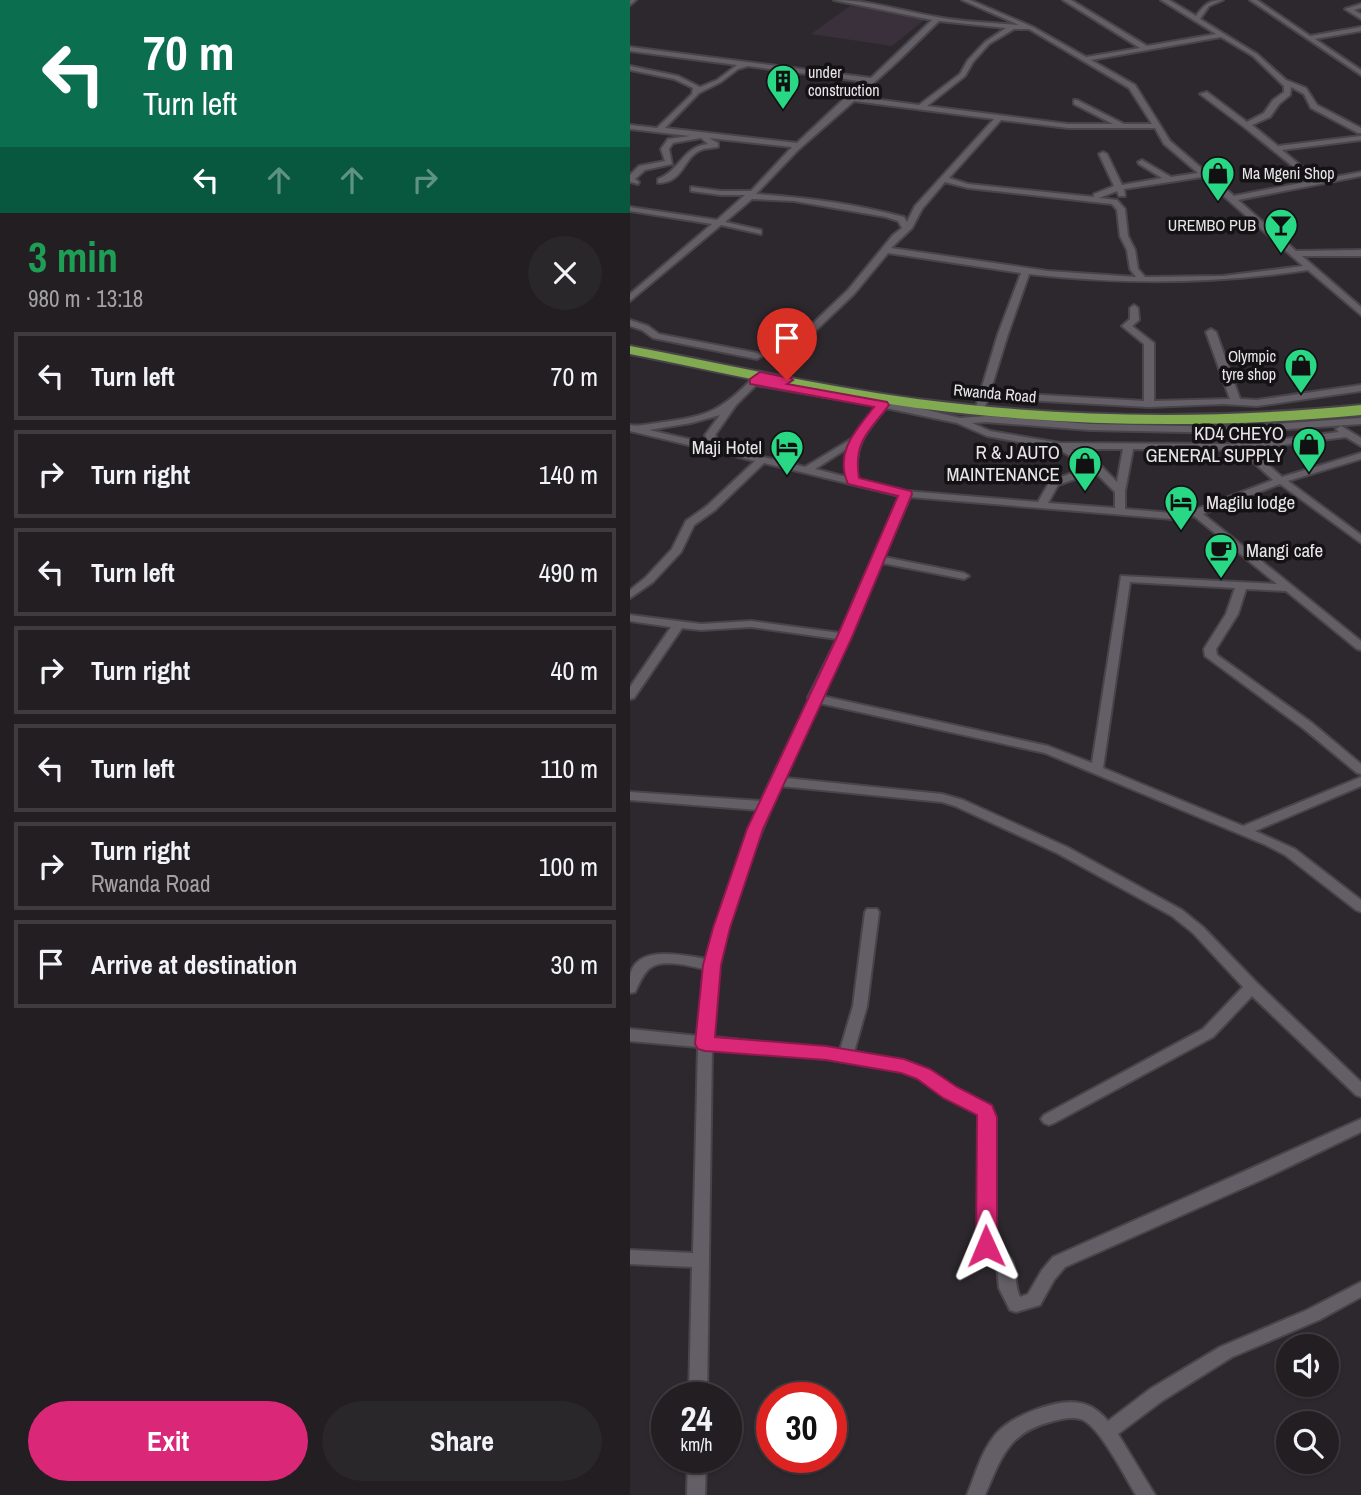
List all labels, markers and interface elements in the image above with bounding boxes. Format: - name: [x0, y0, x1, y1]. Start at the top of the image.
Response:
- text: 70 m: [143, 19, 235, 85]
- icon: left: [28, 28, 119, 119]
- place label: under construction: [808, 61, 879, 101]
- building icon: under construction: [764, 62, 802, 111]
- text: Turn left: [143, 82, 237, 125]
- shop icon: Ma Mgeni Shop: [1199, 154, 1237, 203]
- icon: left: [187, 161, 225, 199]
- icon: ahead: [260, 161, 298, 199]
- icon: ahead: [333, 161, 371, 199]
- icon: right: [406, 161, 444, 199]
- place label: Ma Mgeni Shop: [1242, 162, 1335, 184]
- bar icon: UREMBO PUB: [1262, 206, 1300, 255]
- place label: UREMBO PUB: [1168, 214, 1256, 236]
- text: 3 min: [28, 229, 118, 285]
- button: close: [528, 236, 602, 310]
- text: 980 m · 13:18: [28, 283, 143, 314]
- pin: [757, 308, 817, 380]
- icon: arrive: [768, 319, 806, 357]
- place label: Olympic tyre shop: [1222, 345, 1276, 385]
- shop icon: Olympic tyre shop: [1282, 346, 1320, 395]
- icon: left: [32, 357, 70, 395]
- text: Turn left: [91, 359, 175, 394]
- text: 70 m: [551, 359, 598, 394]
- street label: Rwanda Road: [953, 378, 1037, 408]
- place label: KD4 CHEYO GENERAL SUPPLY: [1145, 420, 1285, 468]
- shop icon: KD4 CHEYO GENERAL SUPPLY: [1290, 425, 1328, 474]
- hotel icon: Maji Hotel: [768, 428, 806, 477]
- place label: Maji Hotel: [692, 434, 762, 460]
- place label: R & J AUTO MAINTENANCE: [947, 439, 1060, 487]
- shop icon: R & J AUTO MAINTENANCE: [1066, 444, 1104, 493]
- icon: right: [32, 455, 70, 493]
- text: Turn right: [91, 457, 190, 492]
- text: 140 m: [539, 457, 598, 492]
- hotel icon: Magilu lodge: [1162, 483, 1200, 532]
- place label: Magilu lodge: [1206, 489, 1295, 515]
- cafe icon: Mangi cafe: [1202, 531, 1240, 580]
- place label: Mangi cafe: [1246, 537, 1323, 563]
- icon: left: [32, 553, 70, 591]
- text: Turn left: [91, 555, 175, 590]
- text: 490 m: [539, 555, 598, 590]
- icon: right: [32, 651, 70, 689]
- text: Turn right: [91, 653, 190, 688]
- text: 40 m: [551, 653, 598, 688]
- icon: left: [32, 749, 70, 787]
- text: Turn left: [91, 751, 175, 786]
- text: 110 m: [540, 751, 598, 786]
- text: Turn right: [91, 833, 190, 868]
- icon: right: [32, 847, 70, 885]
- text: 100 m: [539, 849, 598, 884]
- text: Rwanda Road: [91, 868, 211, 899]
- icon: arrive: [32, 945, 70, 983]
- text: Arrive at destination: [91, 947, 297, 982]
- text: 30 m: [551, 947, 598, 982]
- position arrow: [949, 1209, 1023, 1283]
- map controls: [1276, 1334, 1339, 1474]
- button: sound: [1276, 1334, 1339, 1397]
- speed limit sign: 30: [756, 1382, 847, 1473]
- text: 24: [681, 1395, 712, 1442]
- button: Exit: [28, 1401, 308, 1481]
- button: Share: [322, 1401, 602, 1481]
- button: search: [1276, 1411, 1339, 1474]
- text: km/h: [681, 1432, 713, 1457]

